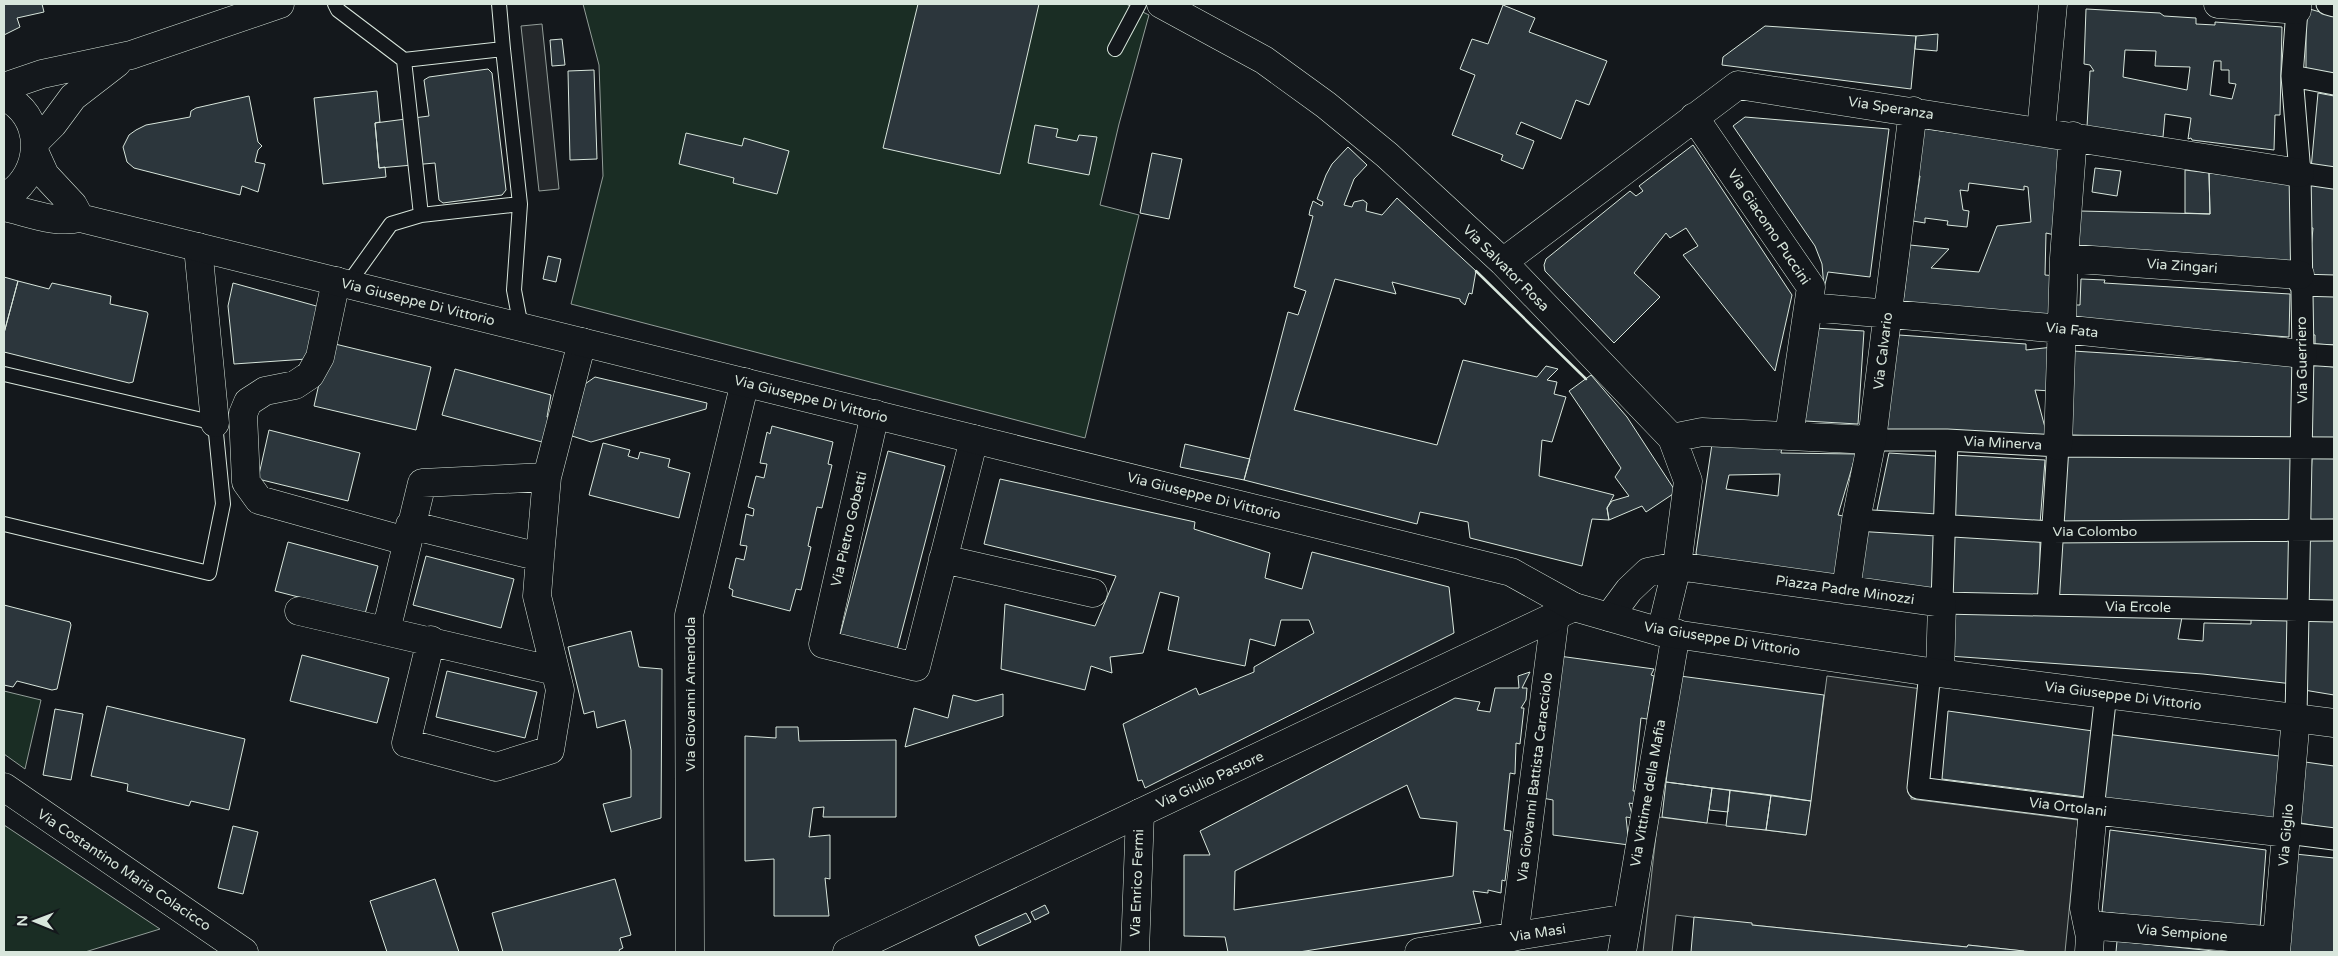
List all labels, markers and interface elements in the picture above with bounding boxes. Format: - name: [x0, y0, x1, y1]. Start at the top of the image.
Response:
- street label: Via Speranza: [1847, 93, 1935, 123]
- street label: Via Giacomo Puccini: [1724, 166, 1814, 288]
- street label: Via Salvator Rosa: [1459, 221, 1553, 315]
- street label: Via Zingari: [2146, 255, 2218, 277]
- street label: Via Giuseppe Di Vittorio: [339, 275, 497, 329]
- street label: Via Calvario: [1870, 311, 1896, 391]
- street label: Via Guerriero: [2293, 316, 2311, 404]
- street label: Via Fata: [2045, 319, 2099, 341]
- street label: Via Giuseppe Di Vittorio: [732, 372, 890, 426]
- street label: Via Minerva: [1963, 432, 2043, 454]
- street label: Via Giuseppe Di Vittorio: [1125, 469, 1283, 523]
- street label: Via Pietro Gobetti: [827, 470, 871, 588]
- street label: Via Colombo: [2053, 523, 2137, 540]
- street label: Piazza Padre Minozzi: [1775, 572, 1915, 608]
- street label: Via Ercole: [2105, 598, 2171, 616]
- street label: Via Giovanni Amendola: [682, 617, 699, 771]
- street label: Via Giuseppe Di Vittorio: [1643, 618, 1801, 660]
- street label: Via Giovanni Battista Caracciolo: [1514, 671, 1556, 883]
- street label: Via Giuseppe Di Vittorio: [2044, 678, 2202, 714]
- street label: Via Vittime della Mafia: [1627, 718, 1669, 868]
- street label: Via Giulio Pastore: [1154, 748, 1267, 812]
- street label: Via Ortolani: [2028, 794, 2108, 820]
- street label: Via Giglio: [2275, 803, 2297, 867]
- street label: Via Costantino Maria Colacicco: [34, 805, 214, 935]
- street label: Via Enrico Fermi: [1127, 829, 1147, 937]
- north arrow: [10, 896, 60, 946]
- text: N: [14, 915, 31, 927]
- street label: Via Masi: [1509, 920, 1567, 946]
- street label: Via Sempione: [2136, 921, 2228, 945]

